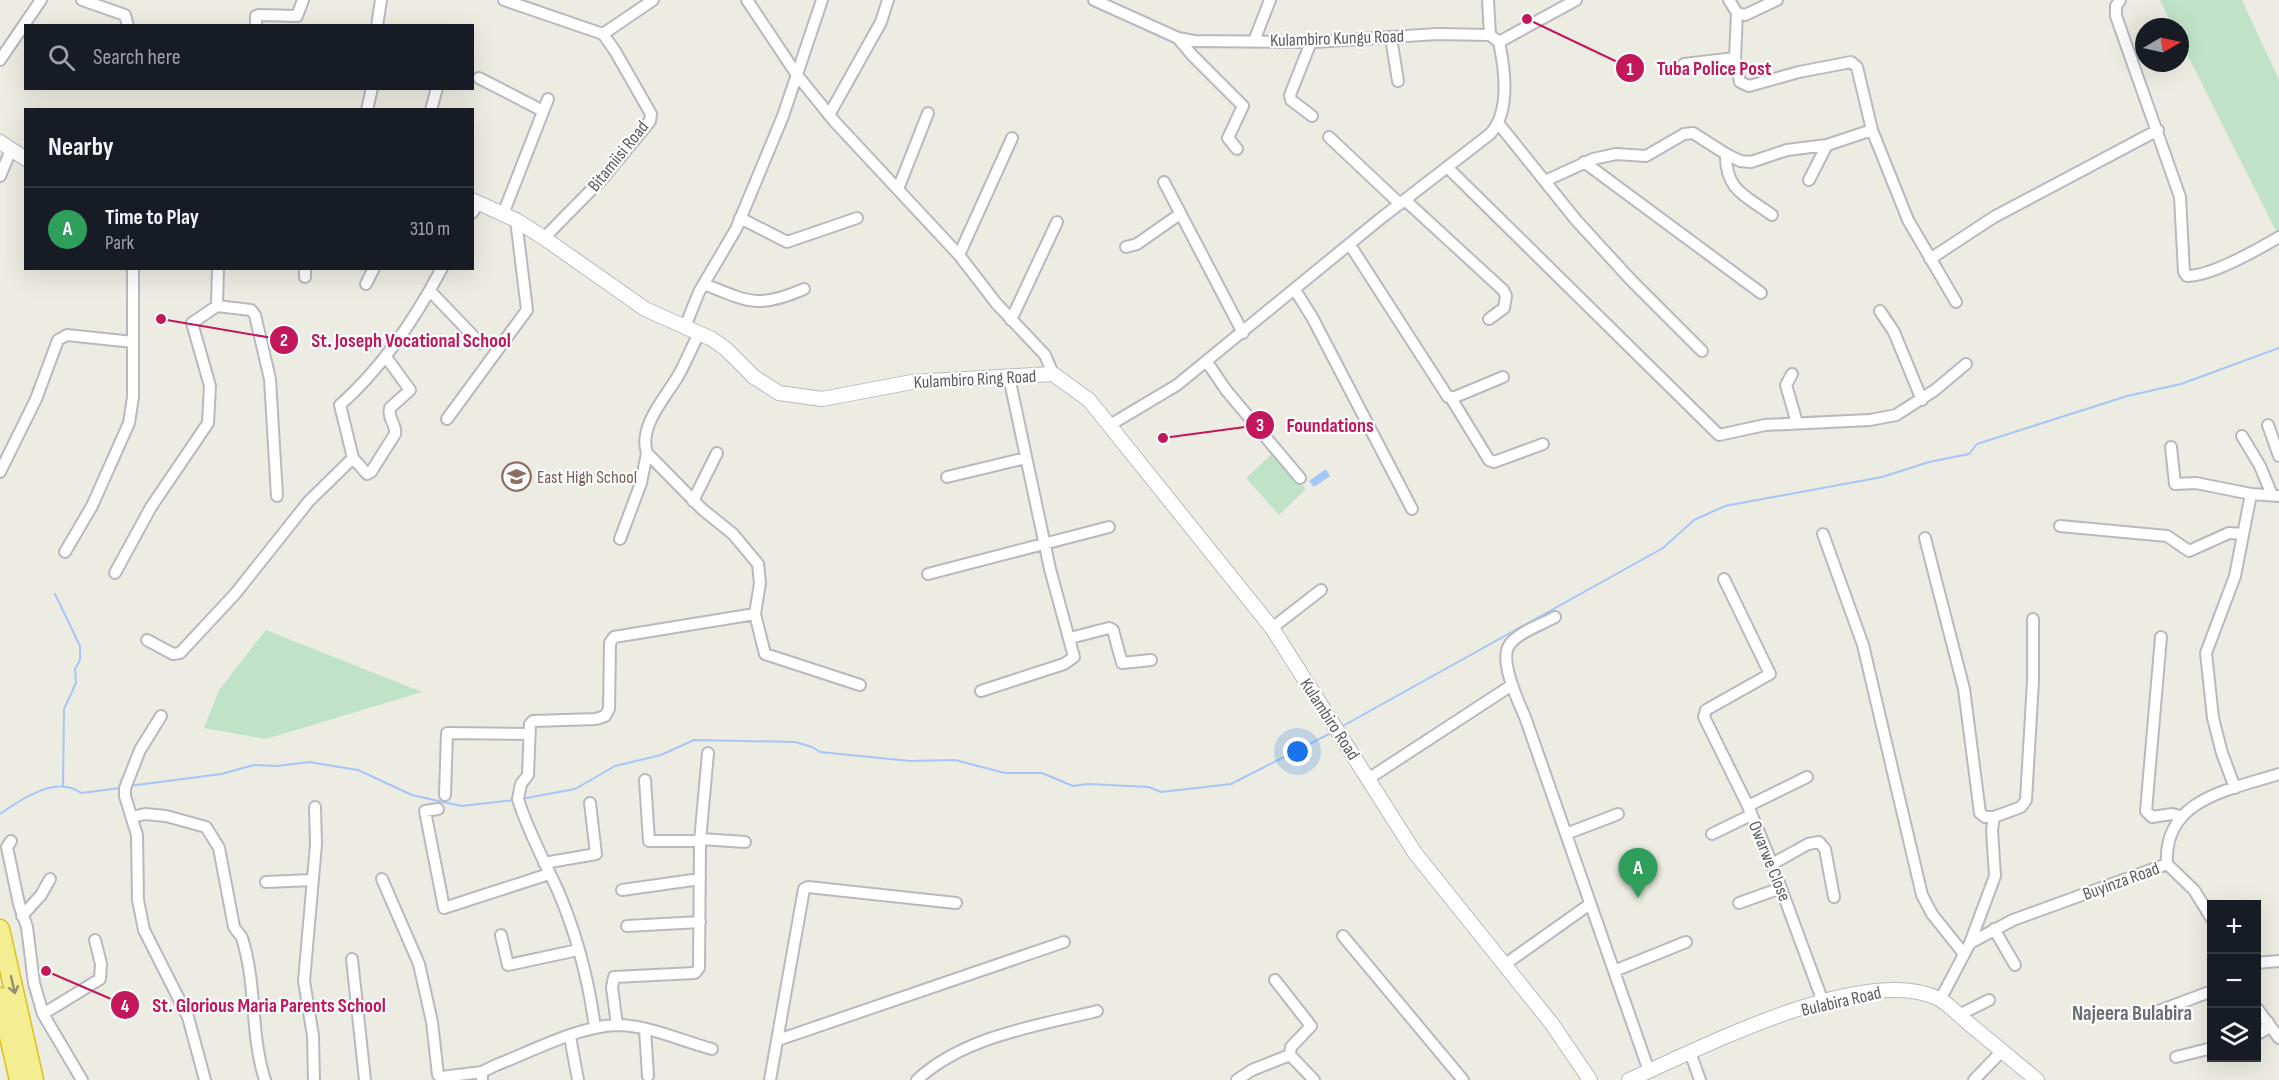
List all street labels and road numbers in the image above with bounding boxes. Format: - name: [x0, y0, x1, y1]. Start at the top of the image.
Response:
- street label: Kulambiro Kungu Road: [1270, 26, 1404, 51]
- street label: Bitamiisi Road: [584, 117, 653, 196]
- street label: Kulambiro Ring Road: [913, 366, 1037, 393]
- street label: Kulambiro Road: [1295, 674, 1364, 764]
- street label: Owarwe Close: [1744, 818, 1795, 904]
- street label: Buyinza Road: [2080, 858, 2162, 905]
- street label: Bulabira Road: [1799, 982, 1883, 1021]

